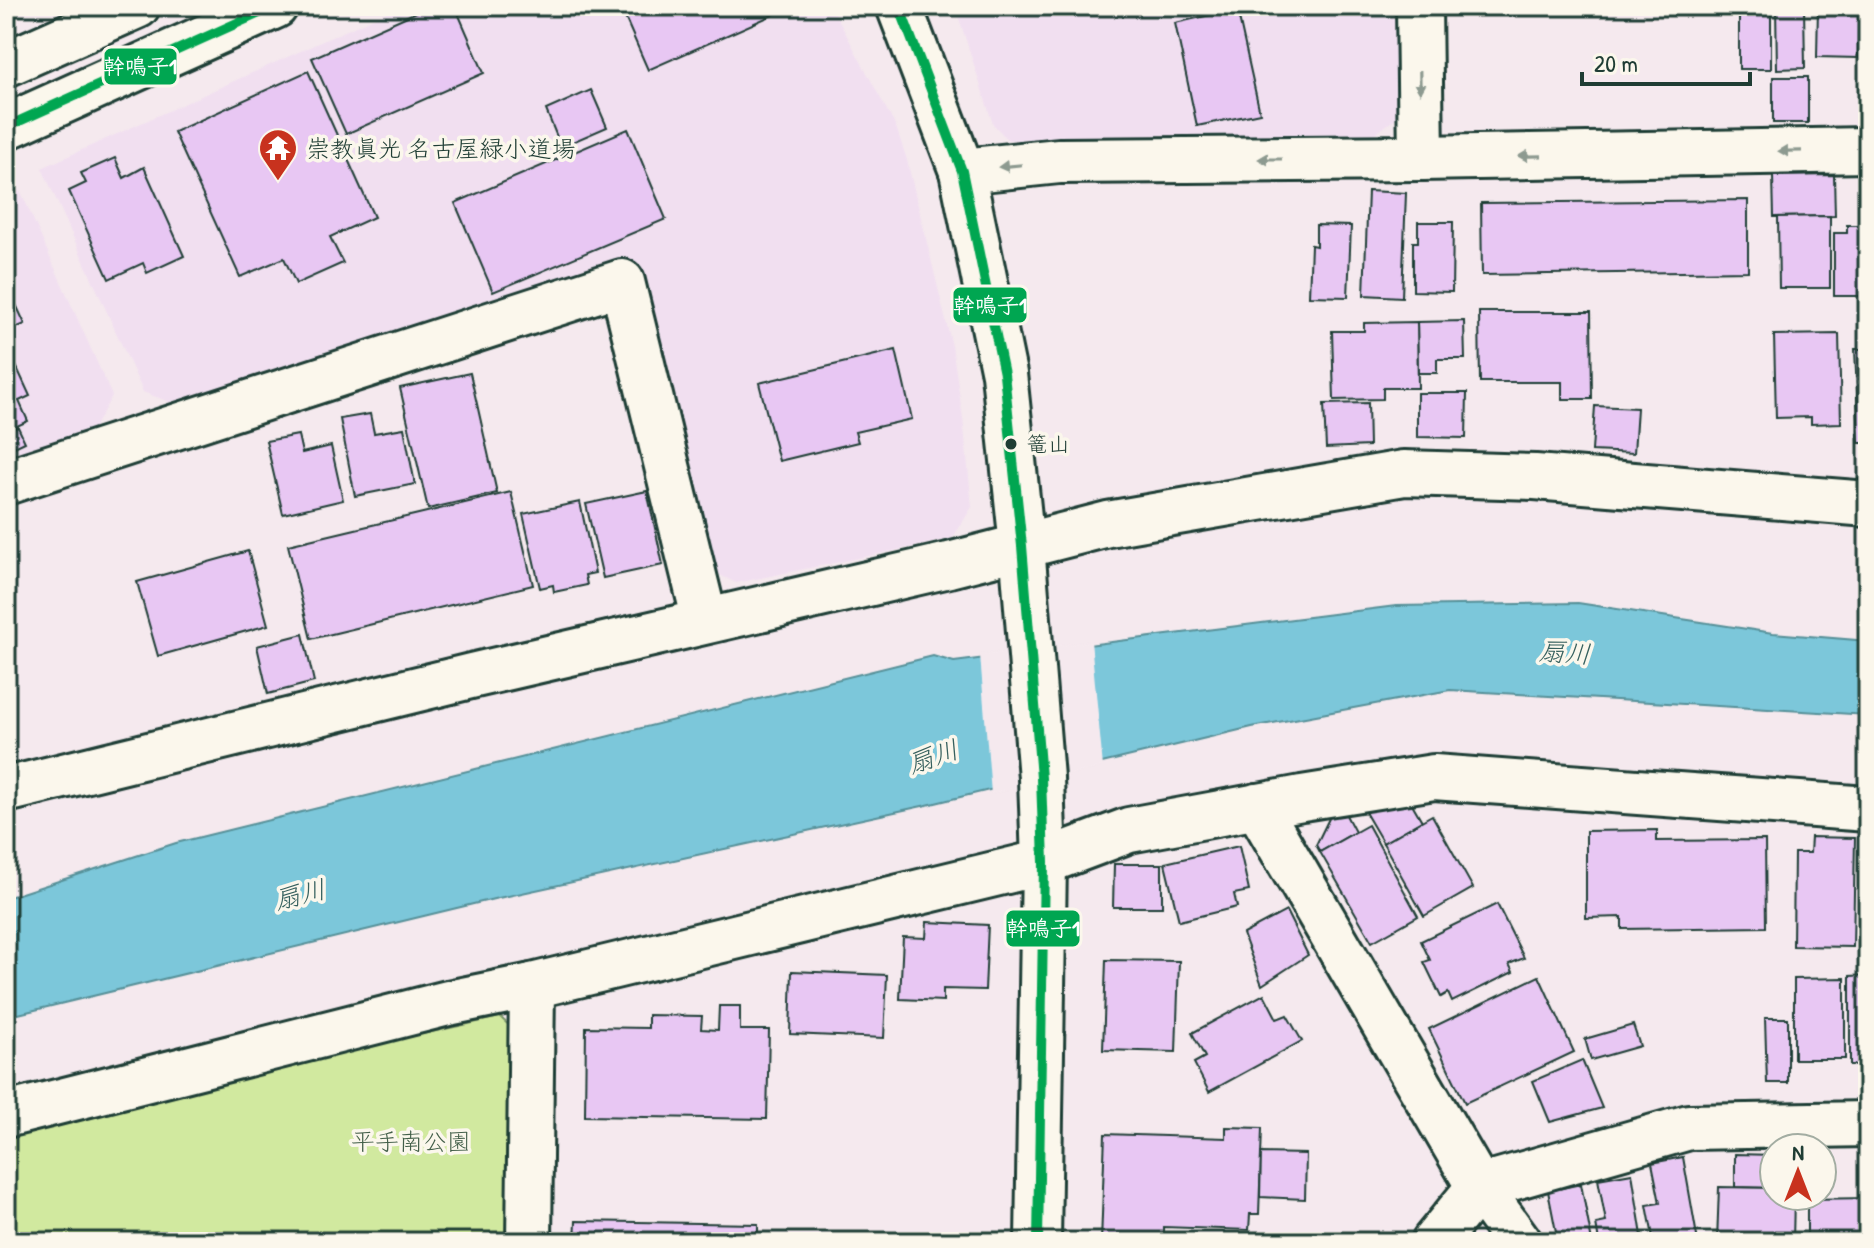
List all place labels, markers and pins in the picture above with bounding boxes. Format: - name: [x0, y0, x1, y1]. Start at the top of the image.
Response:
- temple icon: 崇教眞光 名古屋緑小道場: [257, 127, 299, 182]
- place label: 崇教眞光 名古屋緑小道場: [306, 132, 576, 164]
- place label: 篭山: [1026, 429, 1070, 459]
- marker: 篭山: [1003, 436, 1019, 452]

